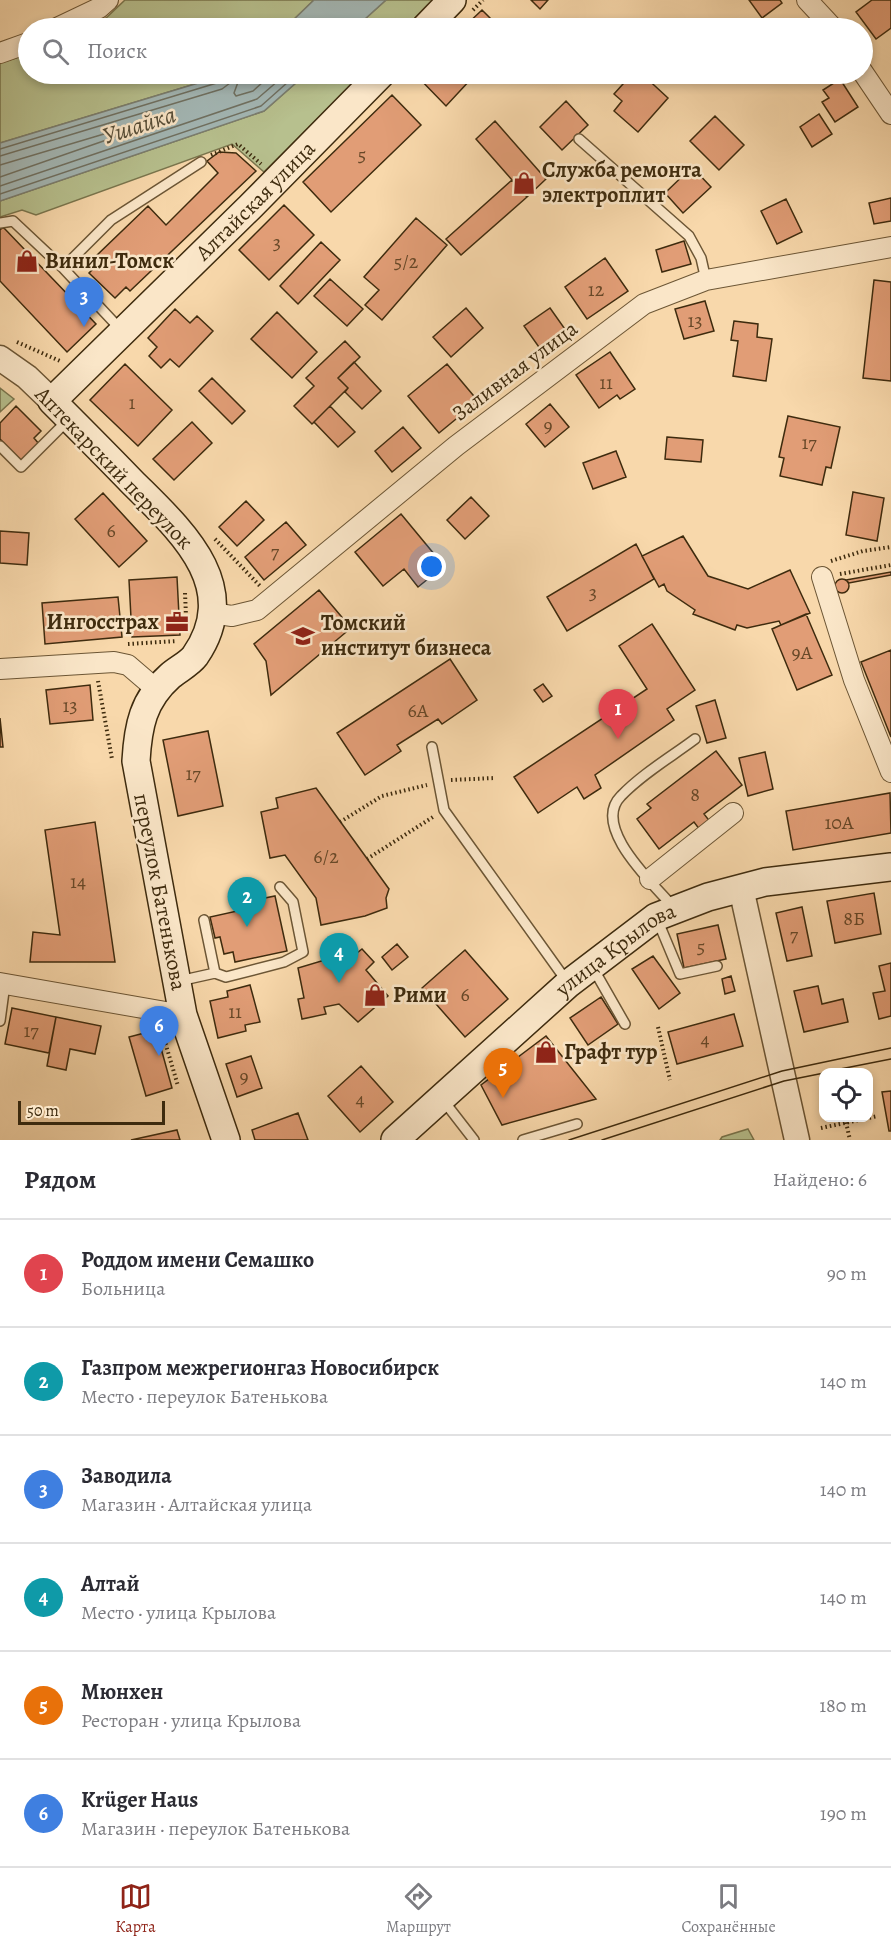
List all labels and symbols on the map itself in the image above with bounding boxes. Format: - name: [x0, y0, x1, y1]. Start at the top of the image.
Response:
- water label: Ушайка: [98, 98, 180, 152]
- street label: Алтайская улица: [188, 133, 323, 268]
- house number: 5: [358, 141, 366, 168]
- place label: Служба ремонта электроплит: [542, 155, 702, 210]
- shop icon: Служба ремонта электроплит: [511, 170, 537, 196]
- house number: 3: [273, 229, 281, 256]
- place label: Винил-Томск: [45, 246, 174, 276]
- shop icon: Винил-Томск: [14, 248, 40, 274]
- house number: 5/2: [394, 248, 419, 275]
- house number: 12: [588, 276, 605, 303]
- pin: 3: [64, 278, 104, 327]
- house number: 13: [687, 307, 703, 334]
- street label: Заливная улица: [446, 313, 585, 428]
- house number: 11: [599, 369, 613, 396]
- street label: Аптекарский переулок: [27, 379, 200, 556]
- house number: 1: [129, 389, 136, 416]
- house number: 9: [543, 412, 553, 439]
- house number: 17: [801, 429, 817, 456]
- house number: 6: [106, 517, 116, 544]
- house number: 7: [271, 538, 280, 565]
- your location: [417, 552, 446, 581]
- house number: 3: [589, 579, 597, 606]
- place label: Ингосстрах: [47, 607, 159, 637]
- place label: Томский институт бизнеса: [321, 608, 492, 663]
- office icon: Ингосстрах: [164, 609, 190, 635]
- school or university icon: Томский институт бизнеса: [290, 623, 316, 649]
- house number: 9А: [792, 639, 813, 666]
- pin: 1: [598, 690, 638, 739]
- house number: 13: [62, 692, 78, 719]
- house number: 6А: [408, 697, 429, 724]
- house number: 17: [185, 760, 201, 787]
- house number: 8: [690, 781, 700, 808]
- street label: переулок Батенькова: [126, 791, 194, 994]
- house number: 10А: [824, 809, 854, 836]
- house number: 6/2: [313, 843, 339, 870]
- house number: 14: [70, 868, 86, 895]
- pin: 2: [228, 878, 266, 927]
- street label: улица Крылова: [548, 896, 681, 1004]
- house number: 8Б: [843, 905, 865, 932]
- house number: 7: [790, 921, 799, 948]
- house number: 5: [697, 933, 705, 960]
- pin: 4: [320, 934, 358, 983]
- place label: Рими: [393, 980, 447, 1010]
- house number: 6: [460, 981, 470, 1008]
- shop icon: Рими: [362, 982, 388, 1008]
- house number: 11: [228, 998, 242, 1025]
- pin: 6: [140, 1006, 178, 1056]
- house number: 17: [23, 1017, 39, 1044]
- house number: 4: [700, 1026, 710, 1053]
- place label: Графт тур: [564, 1037, 658, 1067]
- shop icon: Графт тур: [533, 1039, 559, 1065]
- pin: 5: [484, 1048, 522, 1098]
- house number: 9: [239, 1063, 249, 1090]
- house number: 4: [355, 1086, 365, 1113]
- scale bar: [18, 1098, 165, 1126]

